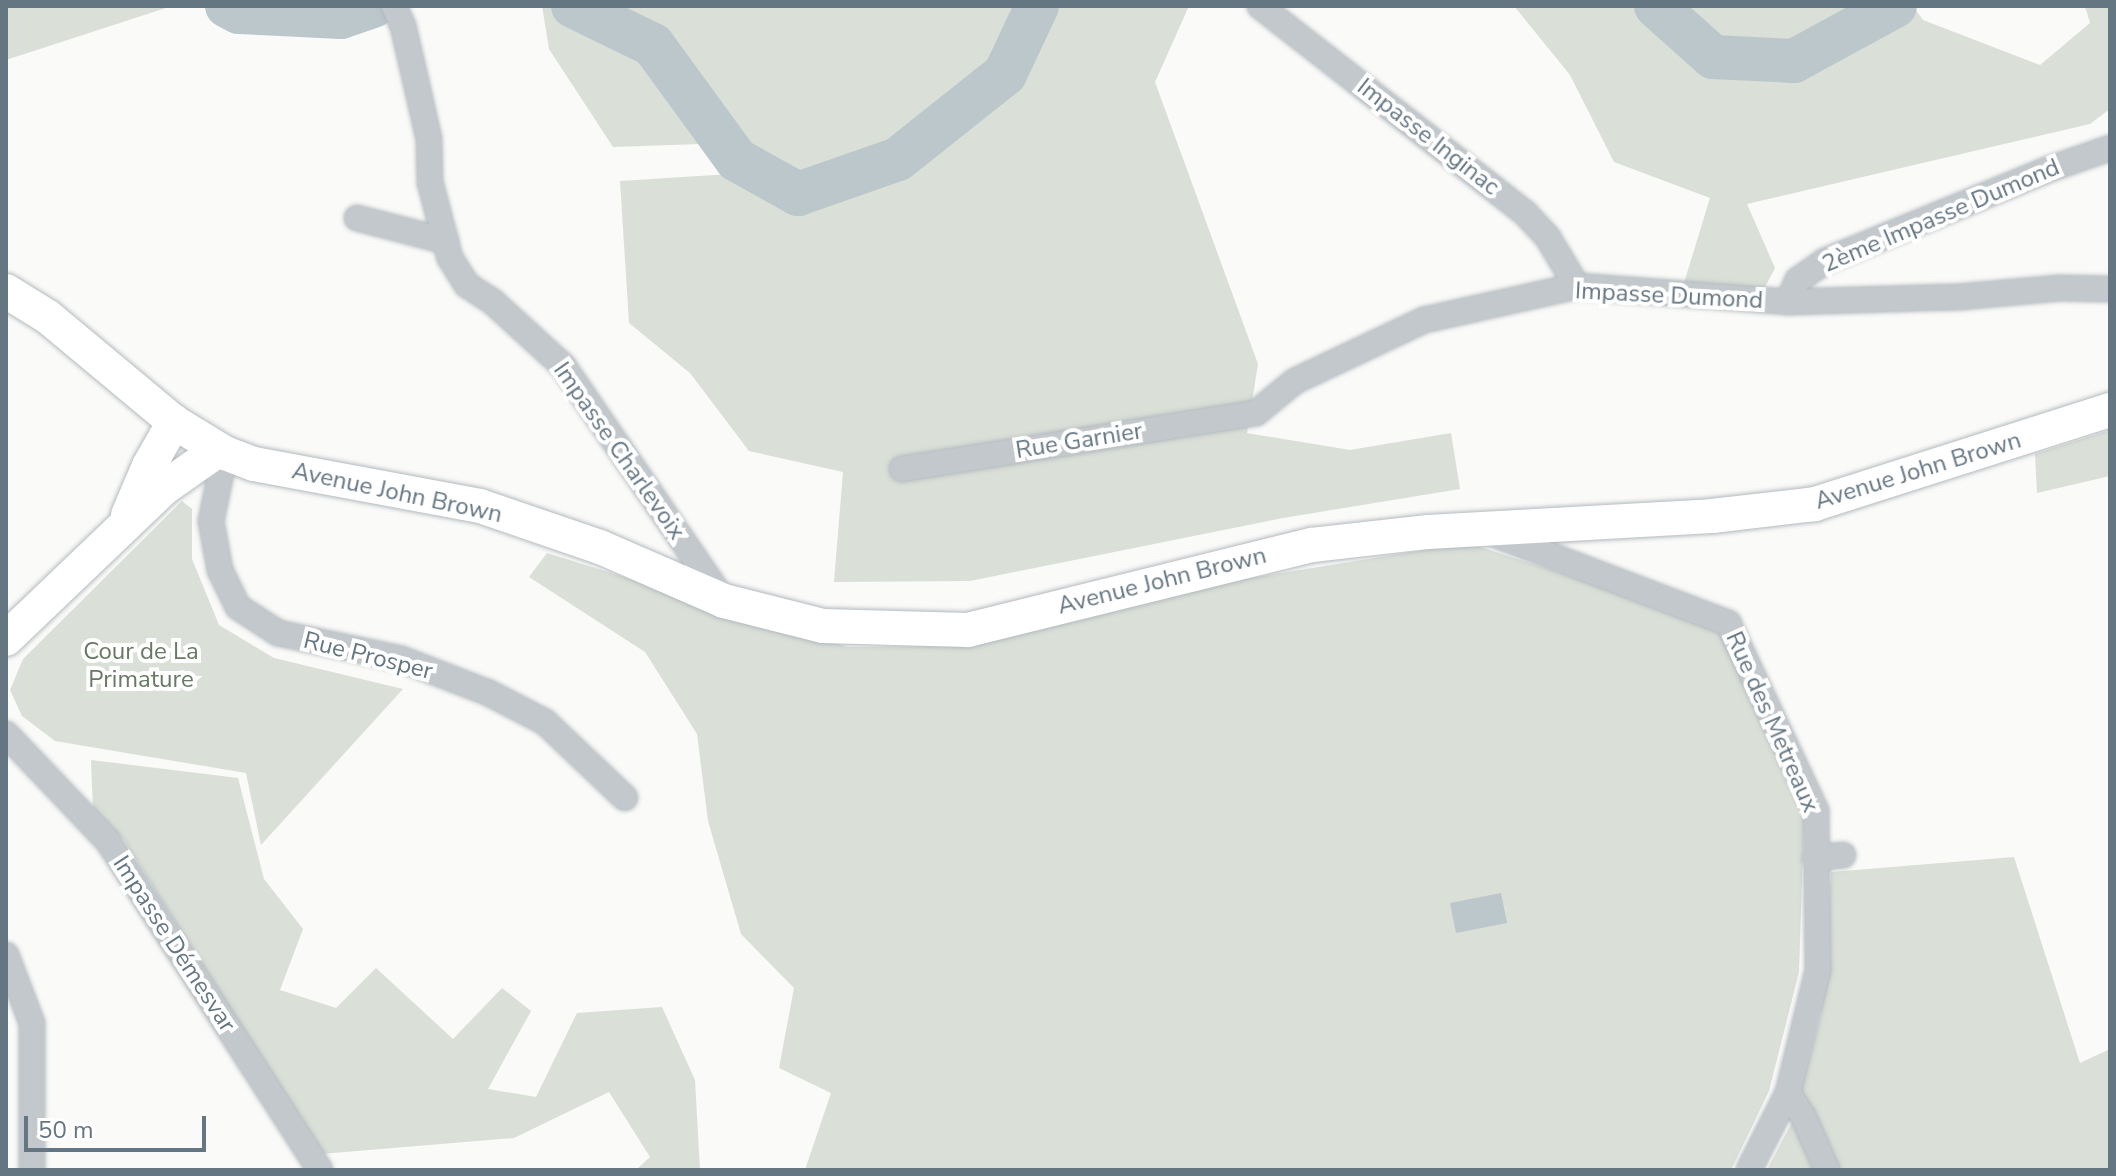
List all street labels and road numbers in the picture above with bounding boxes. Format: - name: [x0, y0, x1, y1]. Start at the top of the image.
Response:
- street label: Impasse Inginac: [1351, 73, 1505, 201]
- street label: 2ème Impasse Dumond: [1818, 153, 2064, 279]
- street label: Impasse Dumond: [1574, 277, 1764, 315]
- street label: Impasse Charlevoix: [547, 357, 691, 545]
- street label: Rue Garnier: [1014, 417, 1144, 465]
- street label: Avenue John Brown: [1811, 426, 2025, 516]
- street label: Avenue John Brown: [289, 457, 505, 529]
- street label: Avenue John Brown: [1055, 541, 1269, 621]
- street label: Rue Prosper: [300, 626, 436, 686]
- street label: Rue des Metreaux: [1719, 627, 1825, 817]
- street label: Impasse Démesvar: [106, 851, 242, 1037]

